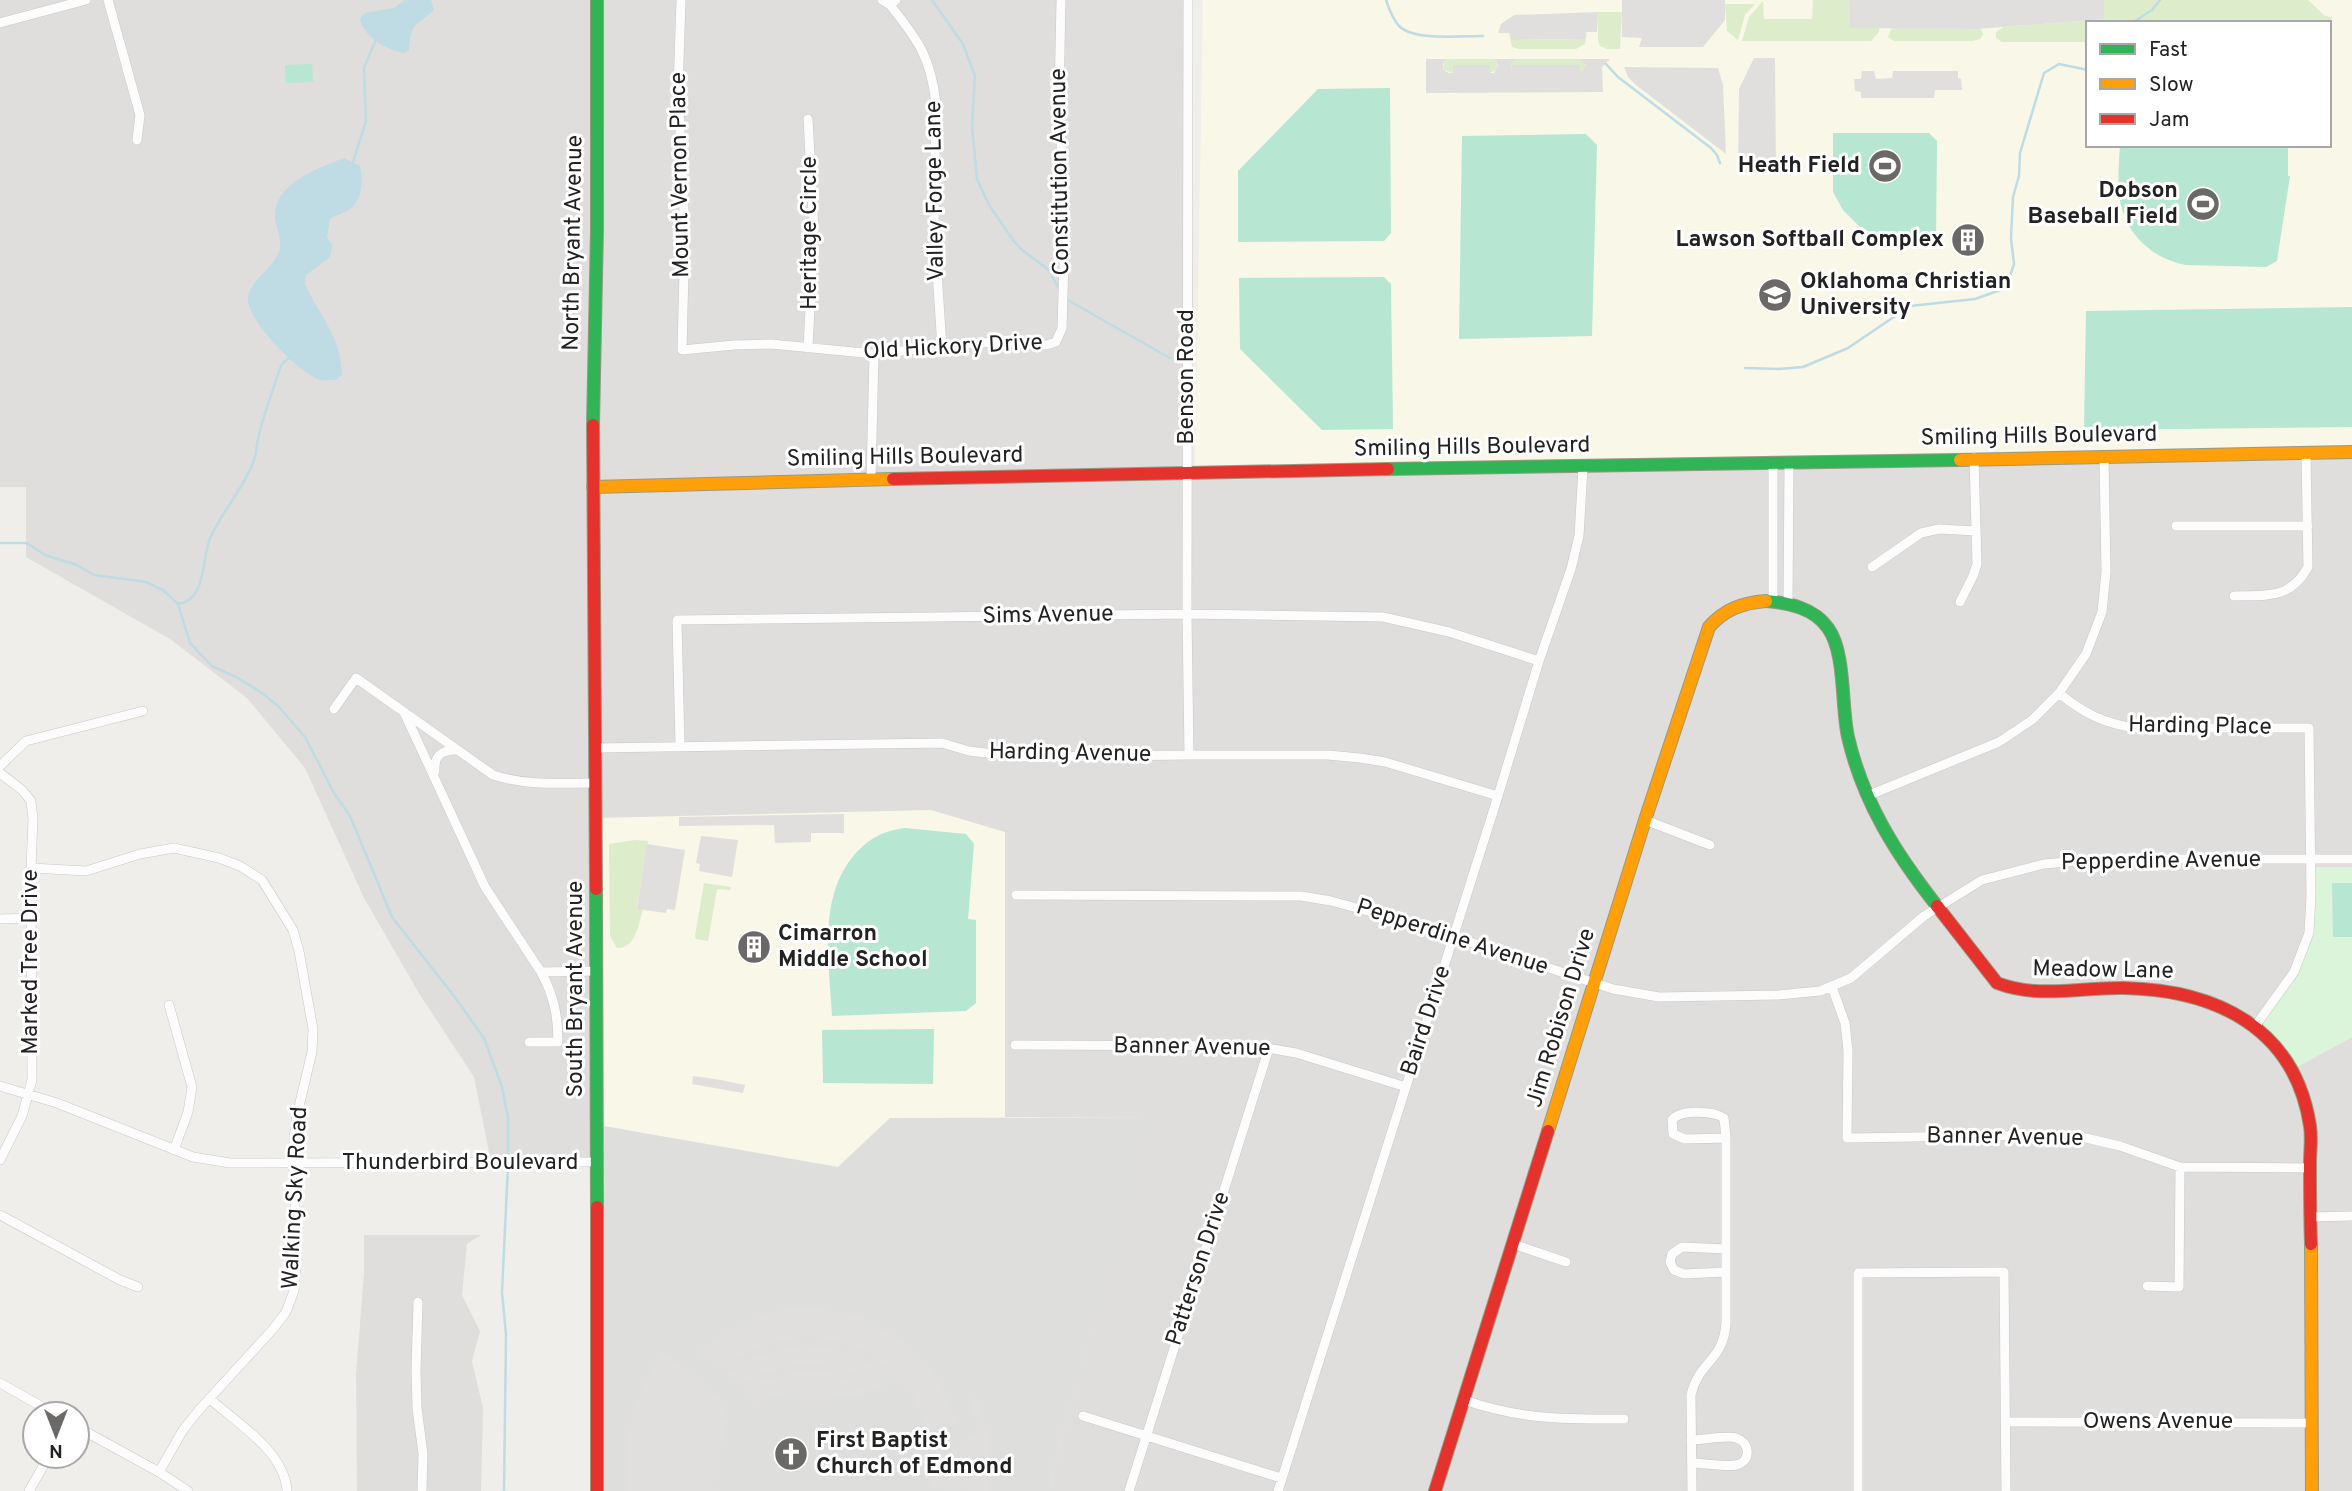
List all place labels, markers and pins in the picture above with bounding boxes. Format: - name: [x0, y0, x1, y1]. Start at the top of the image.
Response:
- sports icon: Heath Field: [1866, 147, 1904, 185]
- place label: Heath Field: [1738, 152, 1860, 181]
- place label: Dobson Baseball Field: [2027, 177, 2178, 232]
- sports icon: Dobson Baseball Field: [2184, 185, 2222, 223]
- building icon: Lawson Softball Complex: [1949, 221, 1987, 259]
- place label: Lawson Softball Complex: [1675, 226, 1944, 255]
- place label: Oklahoma Christian University: [1800, 268, 2011, 323]
- school or university icon: Oklahoma Christian University: [1756, 276, 1794, 314]
- place label: Cimarron Middle School: [778, 920, 928, 975]
- building icon: Cimarron Middle School: [735, 928, 773, 966]
- place label: First Baptist Church of Edmond: [816, 1427, 1013, 1482]
- church icon: First Baptist Church of Edmond: [772, 1435, 810, 1473]

